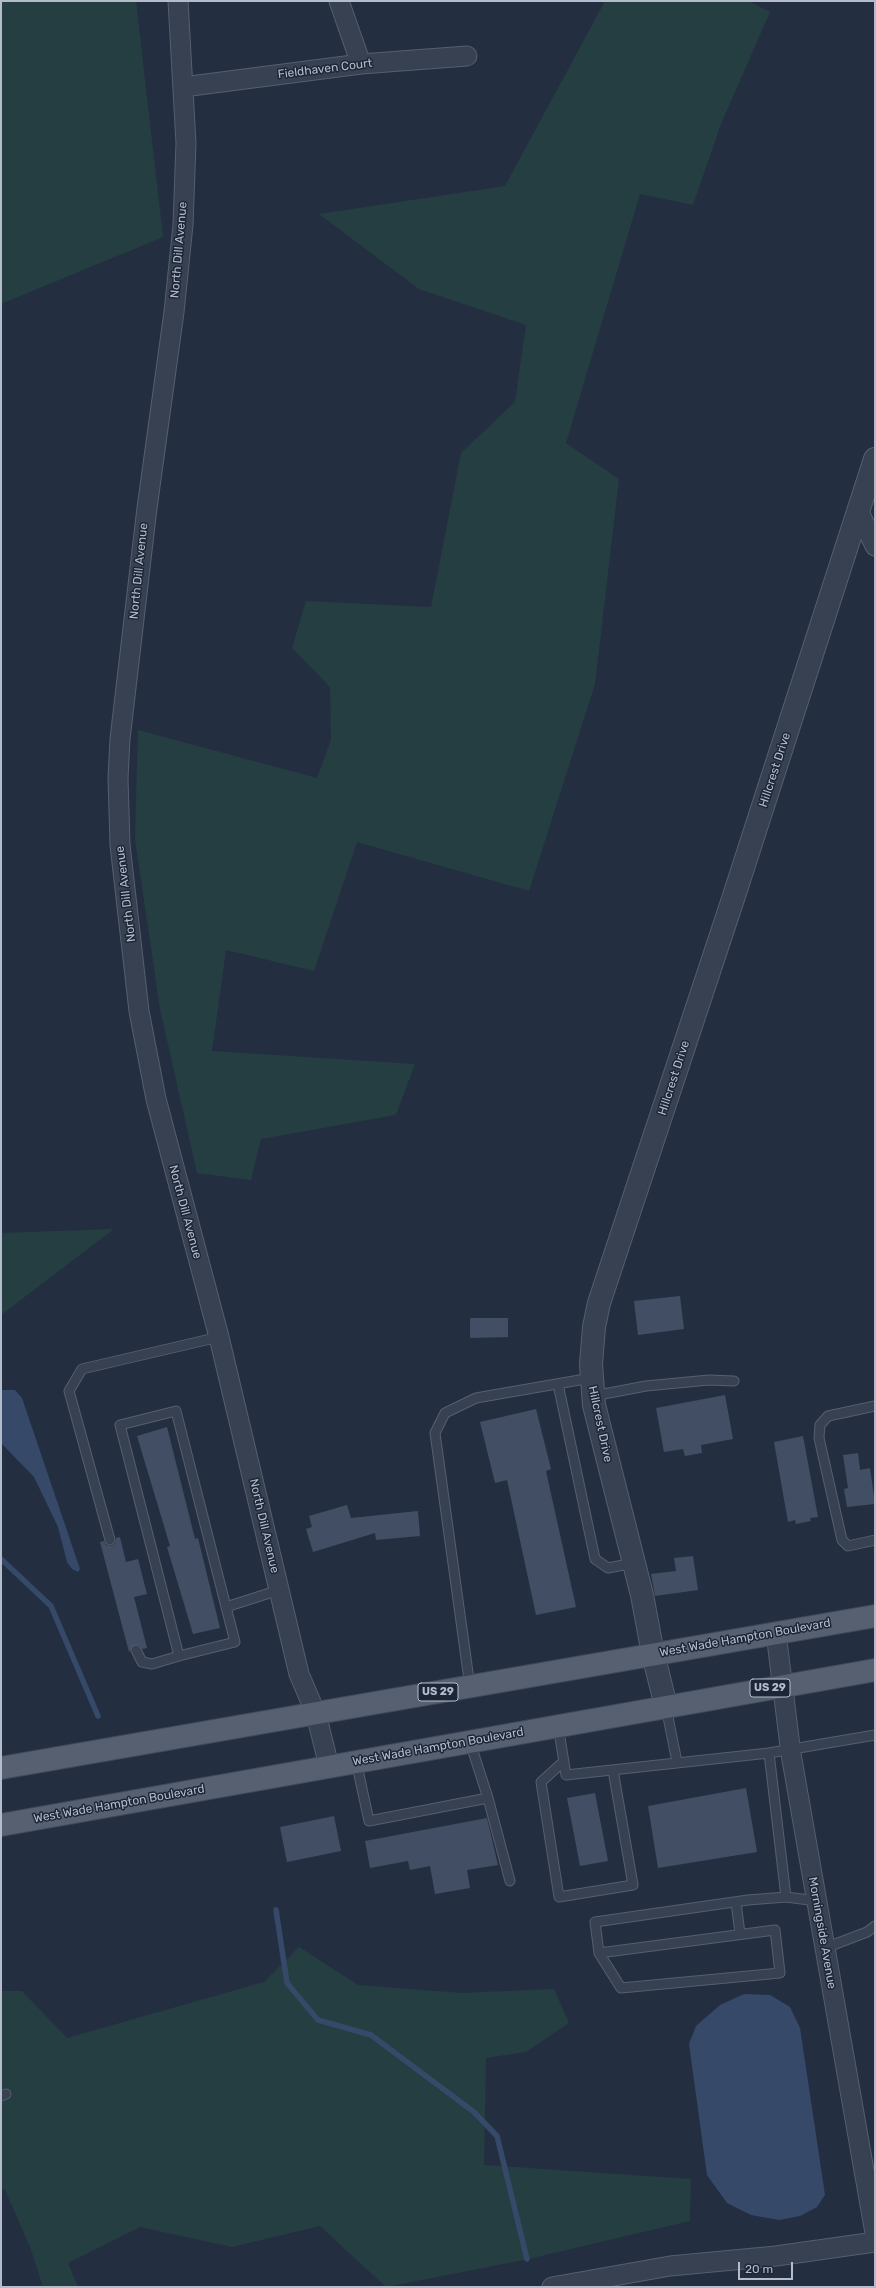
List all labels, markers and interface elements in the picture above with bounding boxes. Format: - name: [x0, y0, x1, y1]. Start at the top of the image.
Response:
- street label: Fieldhaven Court: [277, 56, 373, 82]
- street label: North Dill Avenue: [168, 201, 190, 299]
- street label: North Dill Avenue: [127, 522, 151, 620]
- street label: Hillcrest Drive: [756, 731, 794, 809]
- street label: North Dill Avenue: [113, 845, 139, 943]
- street label: Hillcrest Drive: [655, 1039, 693, 1117]
- street label: North Dill Avenue: [166, 1163, 204, 1261]
- street label: Hillcrest Drive: [585, 1384, 615, 1464]
- street label: North Dill Avenue: [246, 1477, 282, 1575]
- street label: West Wade Hampton Boulevard: [658, 1616, 832, 1660]
- road number: US 29: [750, 1679, 790, 1697]
- road number: US 29: [418, 1683, 458, 1701]
- street label: West Wade Hampton Boulevard: [351, 1725, 525, 1769]
- street label: West Wade Hampton Boulevard: [32, 1782, 206, 1826]
- street label: Morningside Avenue: [805, 1876, 839, 1990]
- scale bar: [740, 2254, 795, 2280]
- text: 20 m: [745, 2262, 773, 2276]

